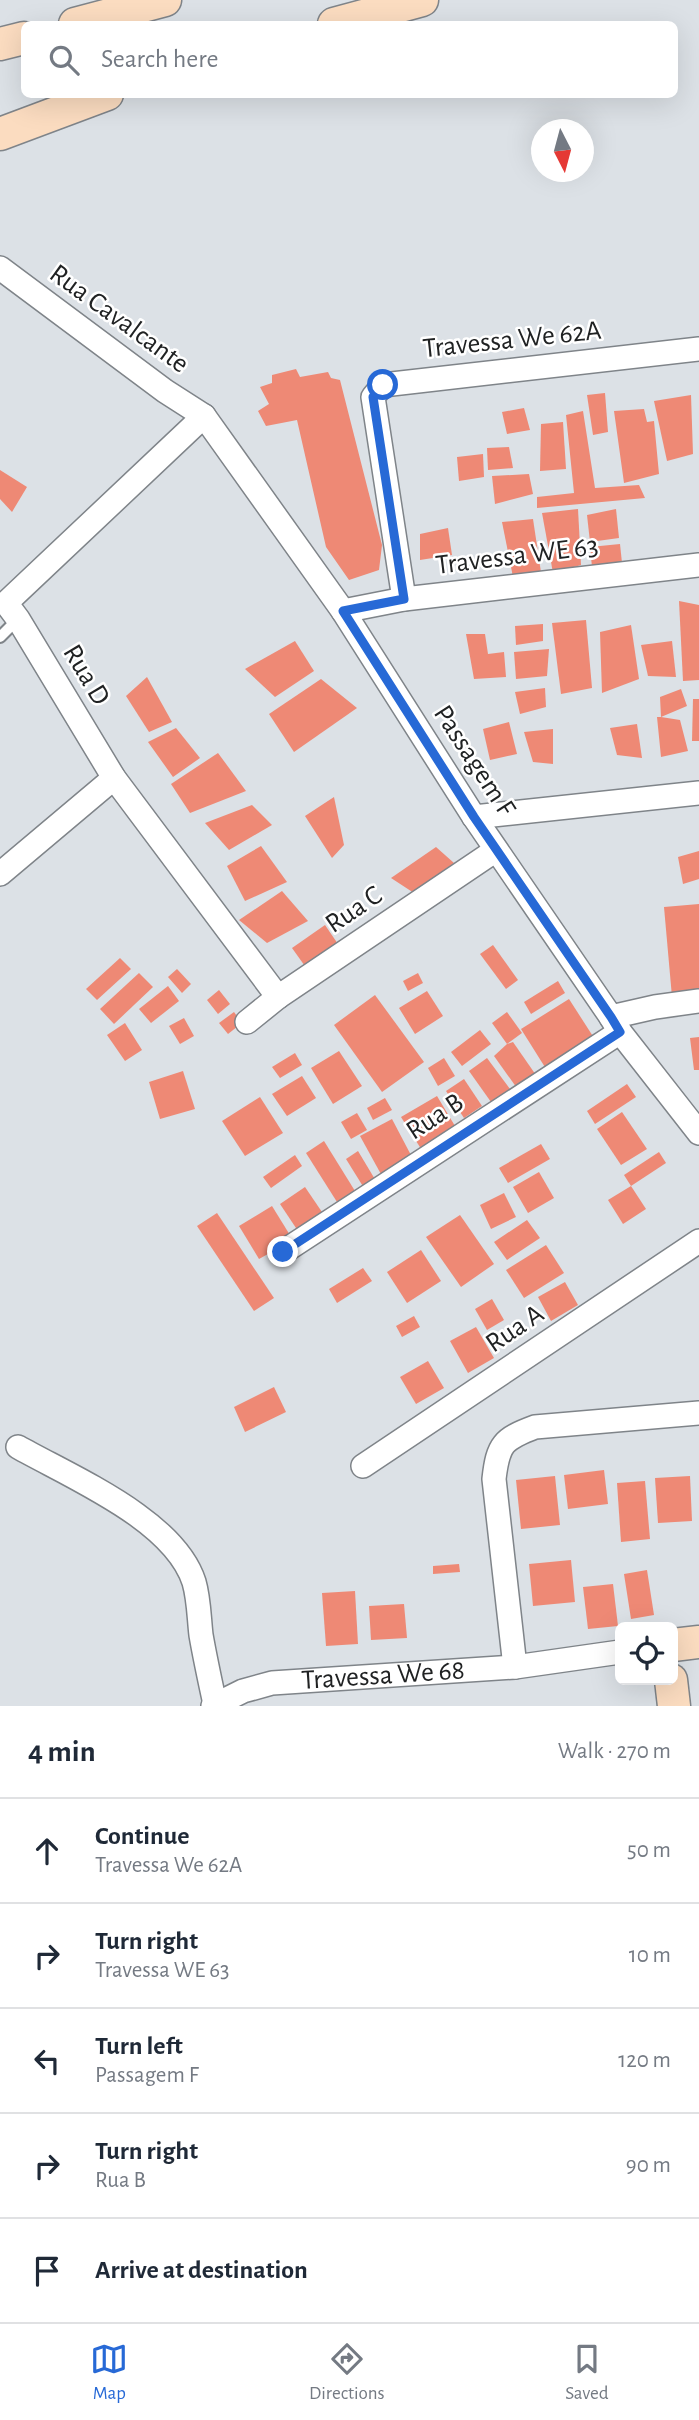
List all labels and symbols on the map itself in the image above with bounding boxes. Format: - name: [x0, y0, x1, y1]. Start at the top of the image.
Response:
- north arrow: [531, 119, 594, 182]
- street label: Rua Cavalcante: [44, 259, 194, 379]
- street label: Travessa We 62A: [421, 317, 603, 363]
- route start: [367, 369, 398, 400]
- street label: Travessa WE 63: [434, 532, 600, 580]
- street label: Rua D: [57, 640, 115, 710]
- street label: Passagem F: [428, 700, 521, 822]
- street label: Rua C: [321, 881, 387, 939]
- street label: Rua B: [401, 1088, 469, 1146]
- route end: [267, 1236, 298, 1267]
- street label: Rua A: [481, 1300, 549, 1358]
- street label: Travessa We 68: [301, 1656, 466, 1695]

